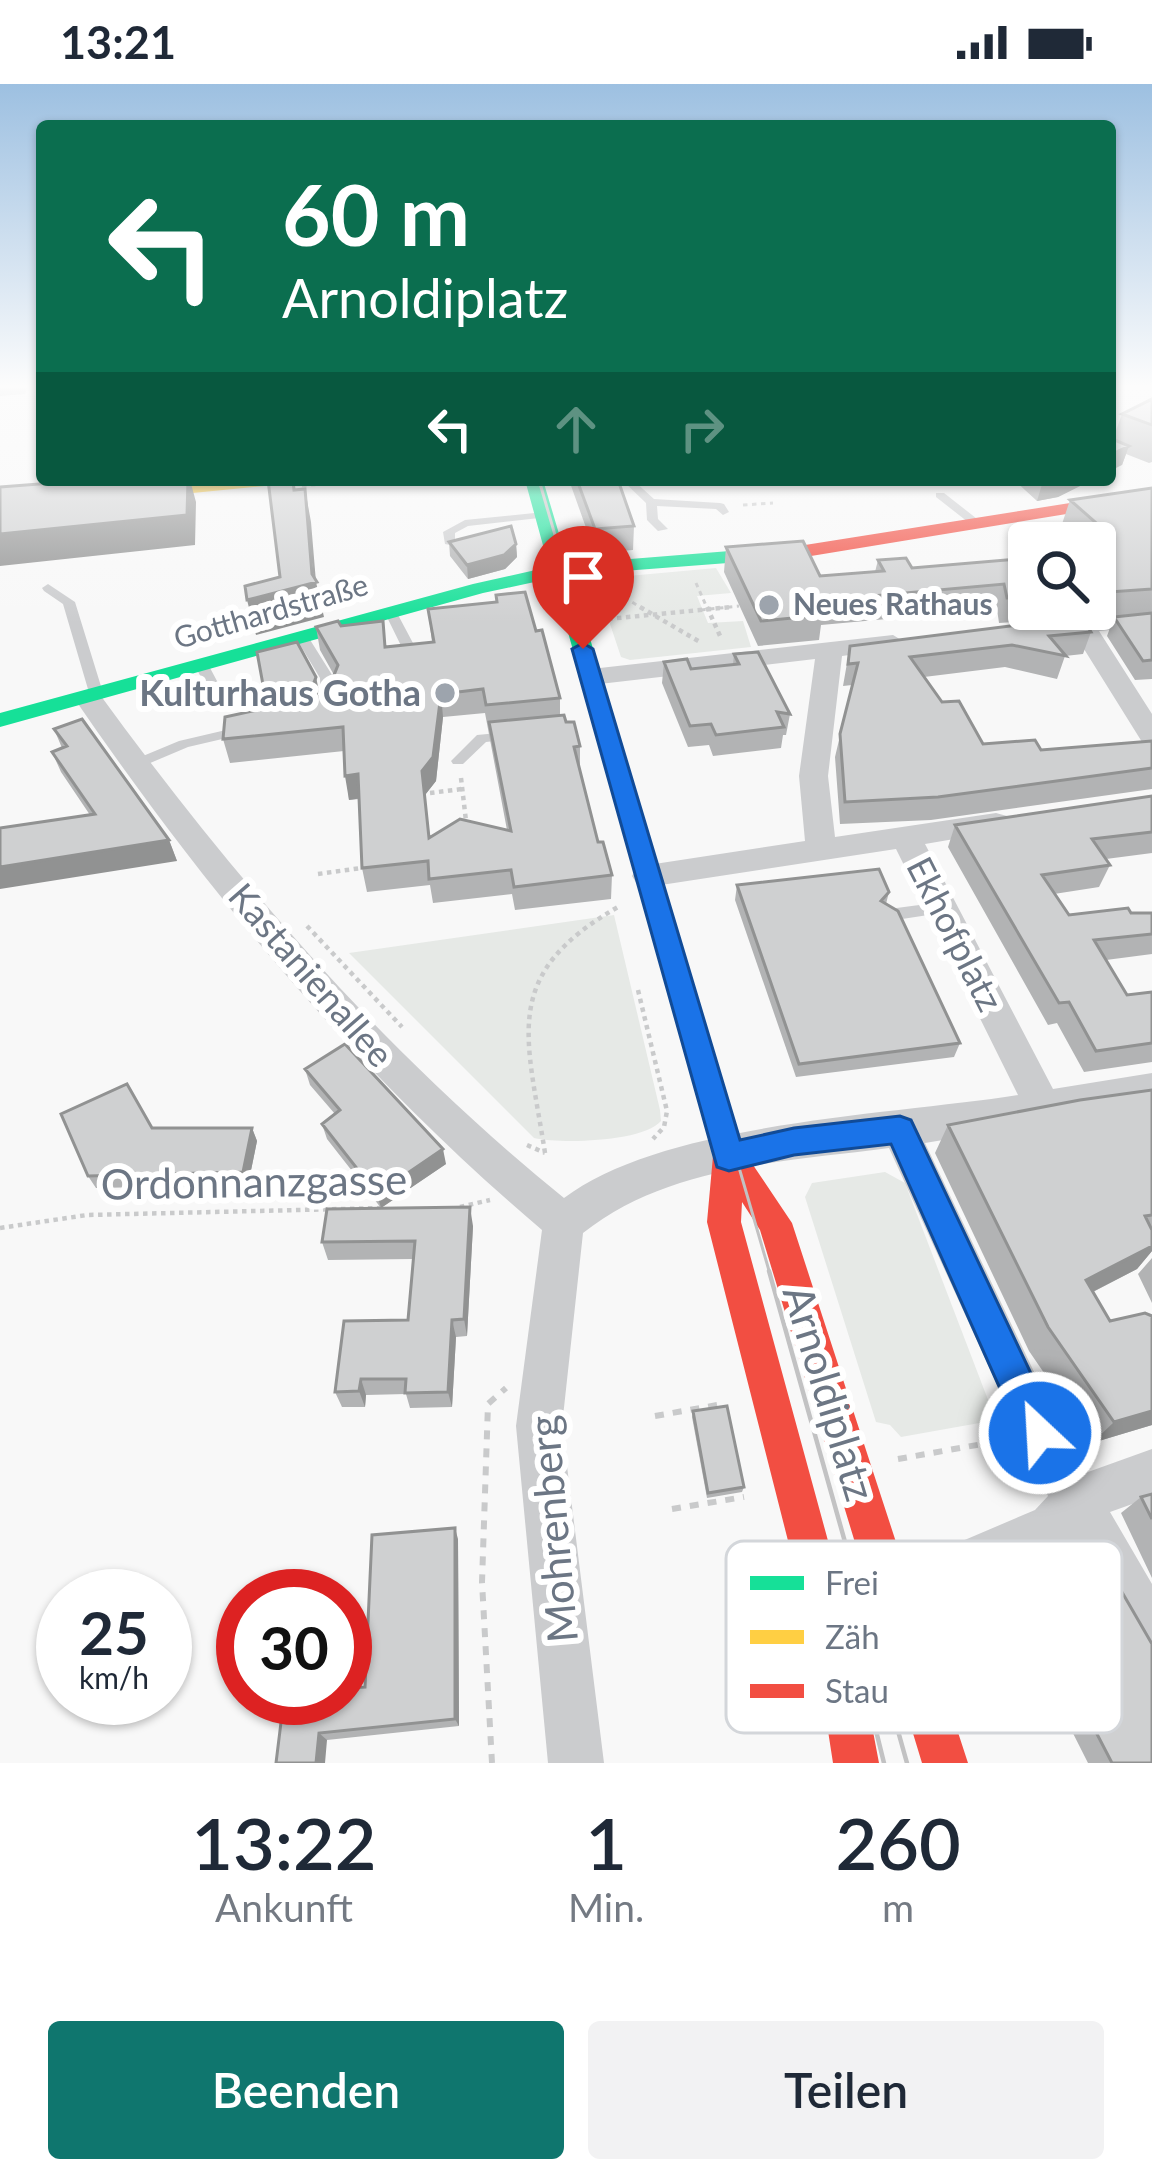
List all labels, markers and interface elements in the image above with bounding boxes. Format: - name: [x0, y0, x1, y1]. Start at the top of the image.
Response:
- text: 13:21: [60, 15, 176, 69]
- text: 60 m: [282, 163, 470, 264]
- icon: left: [84, 168, 240, 324]
- text: Arnoldiplatz: [282, 265, 568, 330]
- icon: left: [417, 396, 483, 462]
- icon: ahead: [543, 396, 609, 462]
- icon: right: [669, 396, 735, 462]
- map controls: [1008, 522, 1116, 630]
- button: search: [1008, 522, 1116, 630]
- pin: [532, 526, 634, 649]
- icon: arrive: [550, 544, 616, 610]
- street label: Gotthardstraße: [169, 565, 372, 655]
- place label: Neues Rathaus: [793, 585, 993, 621]
- marker: Neues Rathaus: [756, 592, 782, 618]
- place label: Kulturhaus Gotha: [139, 670, 421, 714]
- marker: Kulturhaus Gotha: [432, 680, 458, 706]
- street label: Ekhofplatz: [898, 849, 1013, 1018]
- street label: Kastanienallee: [220, 874, 403, 1075]
- street label: Ordonnanzgasse: [100, 1153, 408, 1209]
- street label: Arnoldiplatz: [774, 1279, 886, 1506]
- position arrow: [977, 1370, 1103, 1496]
- street label: Mohrenberg: [517, 1413, 587, 1645]
- legend: [726, 1541, 1122, 1733]
- text: Frei: [825, 1562, 879, 1602]
- speed limit sign: 30: [216, 1569, 372, 1725]
- text: 25: [79, 1596, 149, 1668]
- text: Zäh: [825, 1616, 880, 1656]
- text: km/h: [79, 1659, 149, 1695]
- text: Stau: [825, 1670, 889, 1710]
- text: 13:22: [191, 1799, 377, 1885]
- text: 1: [585, 1799, 627, 1885]
- text: 260: [835, 1799, 961, 1885]
- text: Ankunft: [215, 1884, 353, 1930]
- text: Min.: [568, 1884, 644, 1930]
- text: m: [882, 1884, 914, 1930]
- button: Beenden: [48, 2021, 564, 2159]
- button: Teilen: [588, 2021, 1104, 2159]

